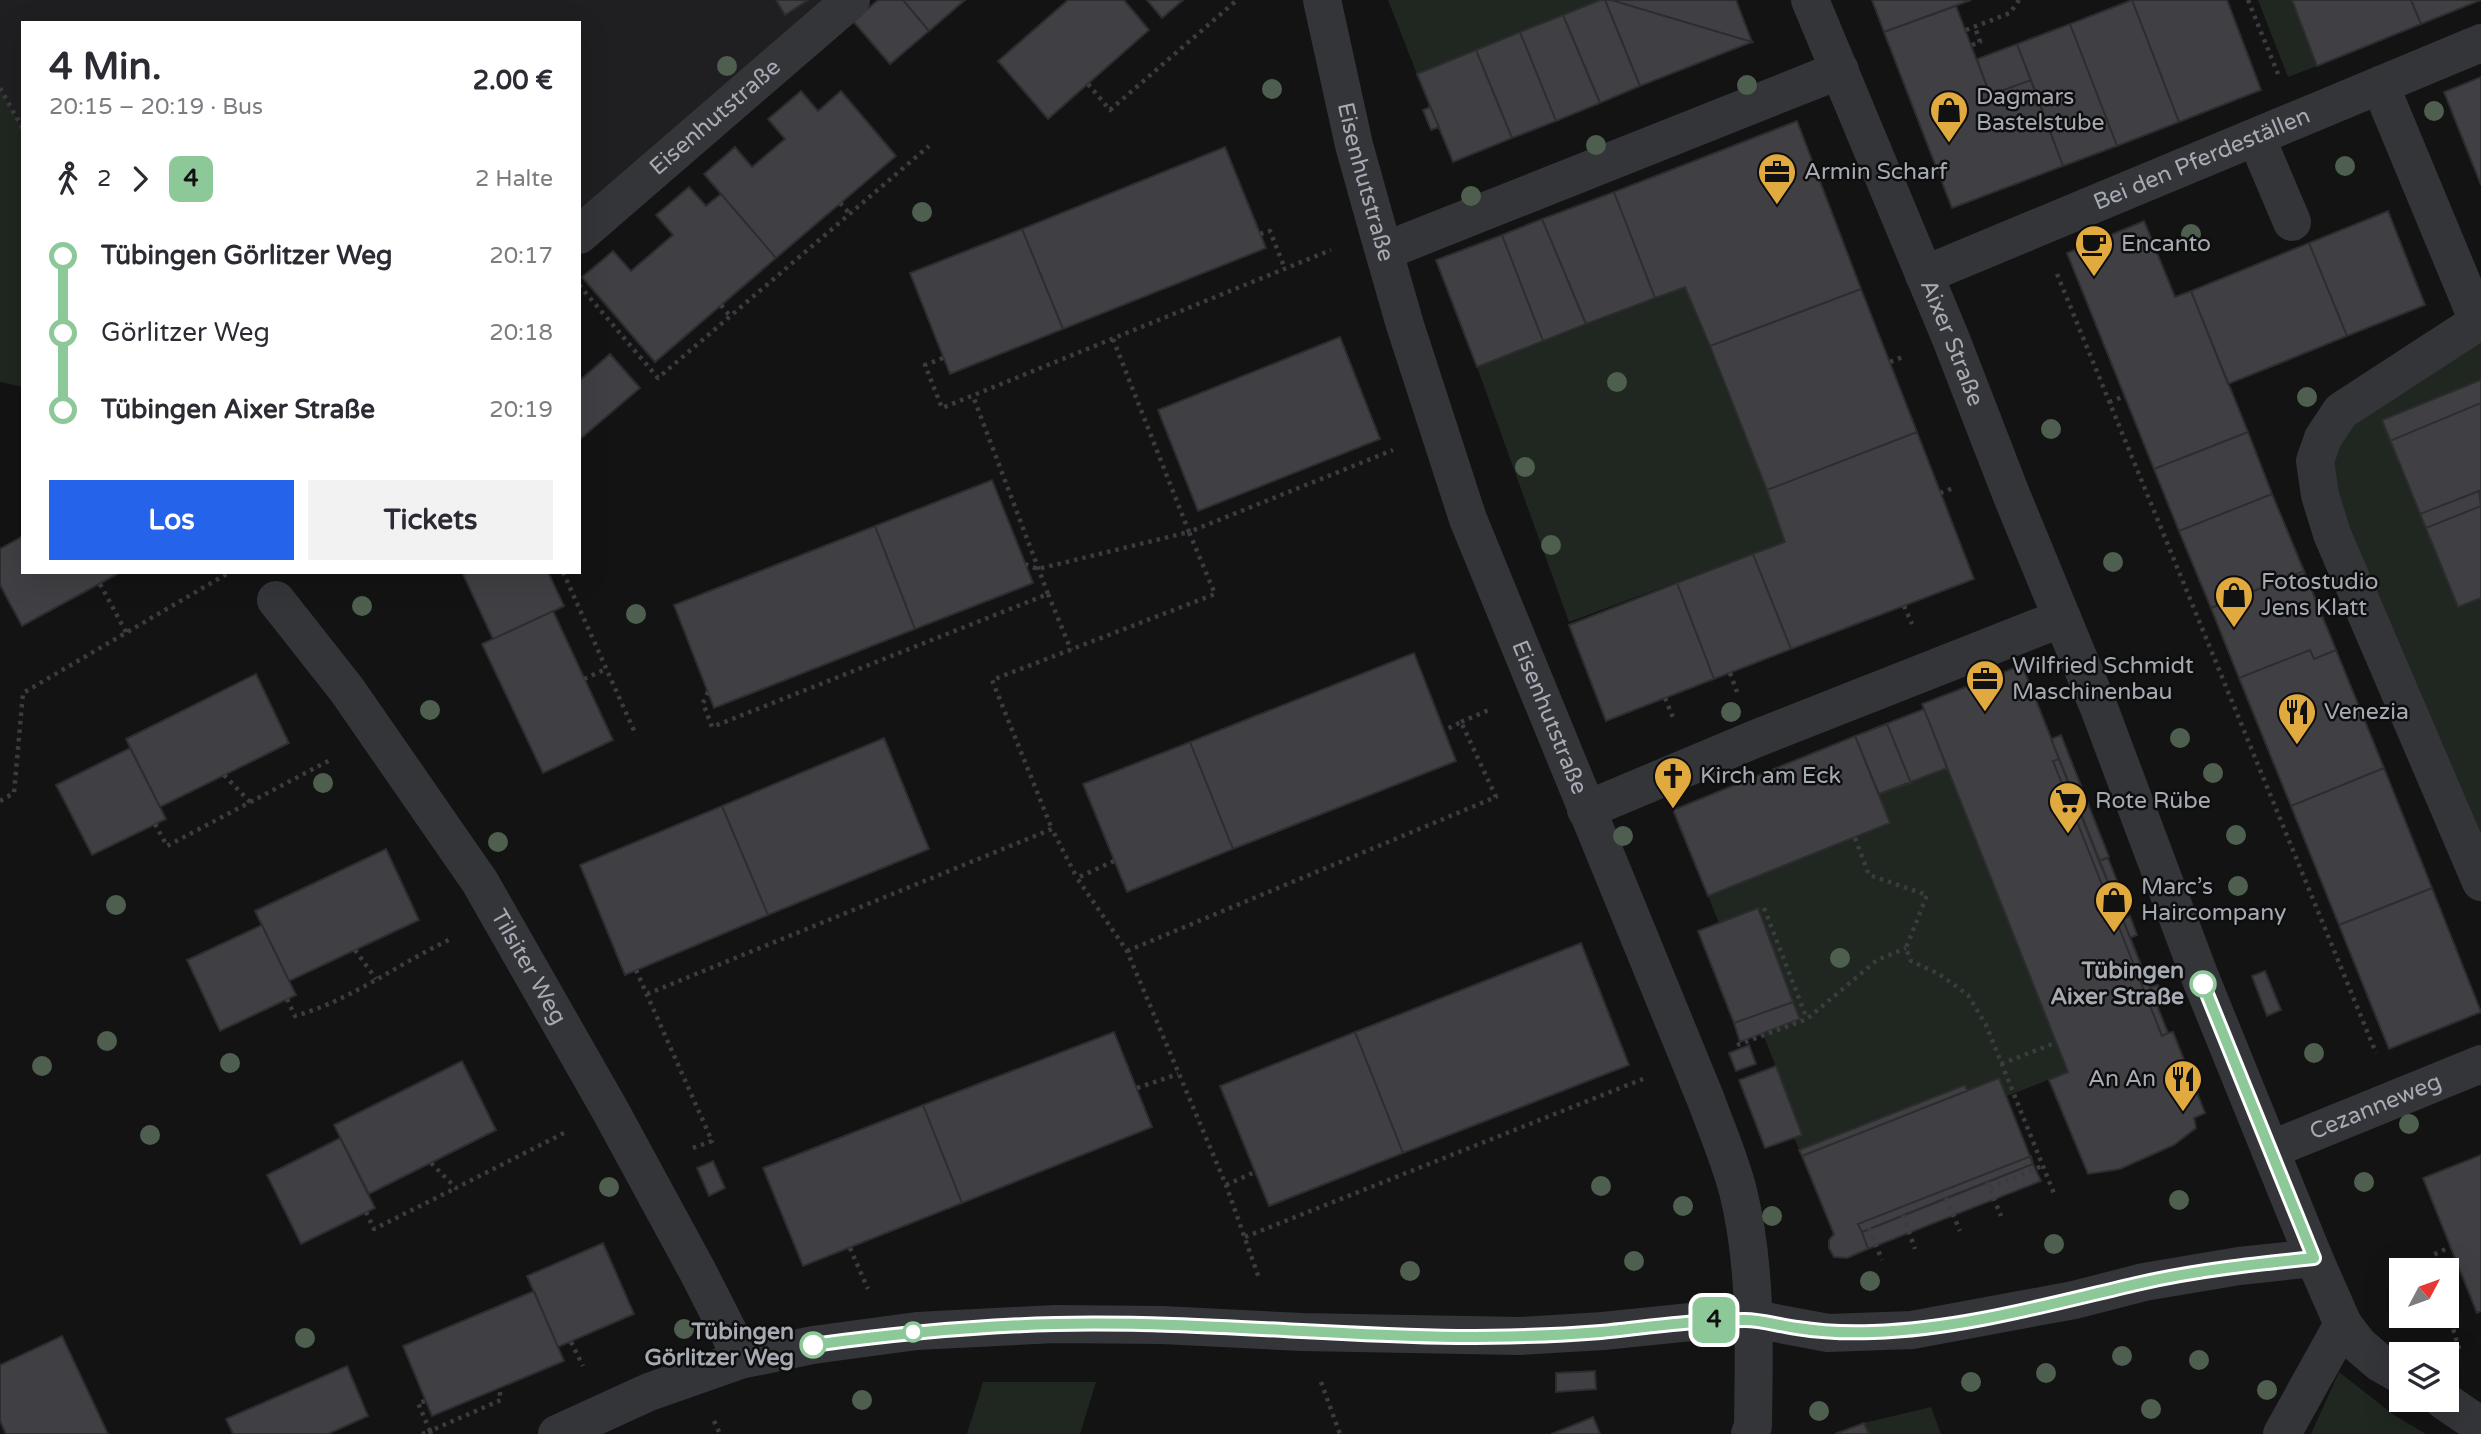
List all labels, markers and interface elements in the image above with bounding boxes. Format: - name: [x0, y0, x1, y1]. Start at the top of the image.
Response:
- text: 4 Min.: [49, 44, 162, 90]
- street label: Eisenhutstraße: [644, 53, 786, 181]
- text: 2.00 €: [473, 65, 553, 96]
- place label: Dagmars Bastelstube: [1976, 83, 2104, 137]
- shop icon: Dagmars Bastelstube: [1928, 89, 1970, 144]
- text: 20:15 – 20:19 · Bus: [49, 93, 263, 121]
- street label: Eisenhutstraße: [1331, 100, 1400, 265]
- street label: Bei den Pferdeställen: [2089, 102, 2314, 217]
- office icon: Armin Scharf: [1756, 151, 1798, 206]
- place label: Armin Scharf: [1804, 158, 1948, 186]
- icon: walk: [49, 160, 87, 198]
- icon: forward: [121, 160, 159, 198]
- text: 4: [183, 164, 199, 193]
- text: 2: [97, 165, 111, 193]
- text: 2 Halte: [475, 165, 553, 193]
- cafe icon: Encanto: [2073, 223, 2115, 278]
- place label: Encanto: [2121, 230, 2211, 258]
- text: Tübingen Görlitzer Weg: [101, 240, 393, 271]
- text: 20:17: [489, 242, 553, 270]
- street label: Aixer Straße: [1914, 275, 1990, 410]
- text: Görlitzer Weg: [101, 317, 270, 348]
- text: 20:18: [489, 319, 553, 347]
- text: Tübingen Aixer Straße: [101, 394, 375, 425]
- text: 20:19: [489, 396, 553, 424]
- button: Los: [49, 480, 294, 560]
- button: Tickets: [308, 480, 553, 560]
- place label: Fotostudio Jens Klatt: [2261, 568, 2379, 622]
- shop icon: Fotostudio Jens Klatt: [2213, 574, 2255, 629]
- street label: Eisenhutstraße: [1505, 636, 1593, 799]
- place label: Wilfried Schmidt Maschinenbau: [2012, 652, 2194, 706]
- office icon: Wilfried Schmidt Maschinenbau: [1964, 658, 2006, 713]
- restaurant icon: Venezia: [2276, 691, 2318, 746]
- place label: Venezia: [2324, 698, 2409, 726]
- church icon: Kirch am Eck: [1652, 755, 1694, 810]
- place label: Kirch am Eck: [1700, 762, 1841, 790]
- supermarket icon: Rote Rübe: [2047, 780, 2089, 835]
- place label: Rote Rübe: [2095, 787, 2211, 815]
- place label: Marc’s Haircompany: [2141, 873, 2286, 927]
- shop icon: Marc’s Haircompany: [2093, 879, 2135, 934]
- street label: Tilsiter Weg: [485, 904, 572, 1030]
- place label: Tübingen Aixer Straße: [2050, 957, 2184, 1011]
- marker: Tübingen Aixer Straße: [2190, 971, 2216, 997]
- restaurant icon: An An: [2162, 1058, 2204, 1113]
- place label: An An: [2088, 1065, 2156, 1093]
- street label: Cezanneweg: [2306, 1068, 2445, 1146]
- north arrow: [2389, 1258, 2459, 1328]
- map controls: [2389, 1258, 2459, 1412]
- line badge: 4: [1691, 1297, 1737, 1343]
- text: 4: [1706, 1305, 1722, 1334]
- place label: Tübingen Görlitzer Weg: [645, 1318, 794, 1372]
- unlabelled marker: [903, 1322, 923, 1342]
- marker: Tübingen Görlitzer Weg: [800, 1332, 826, 1358]
- button: layers: [2389, 1342, 2459, 1412]

